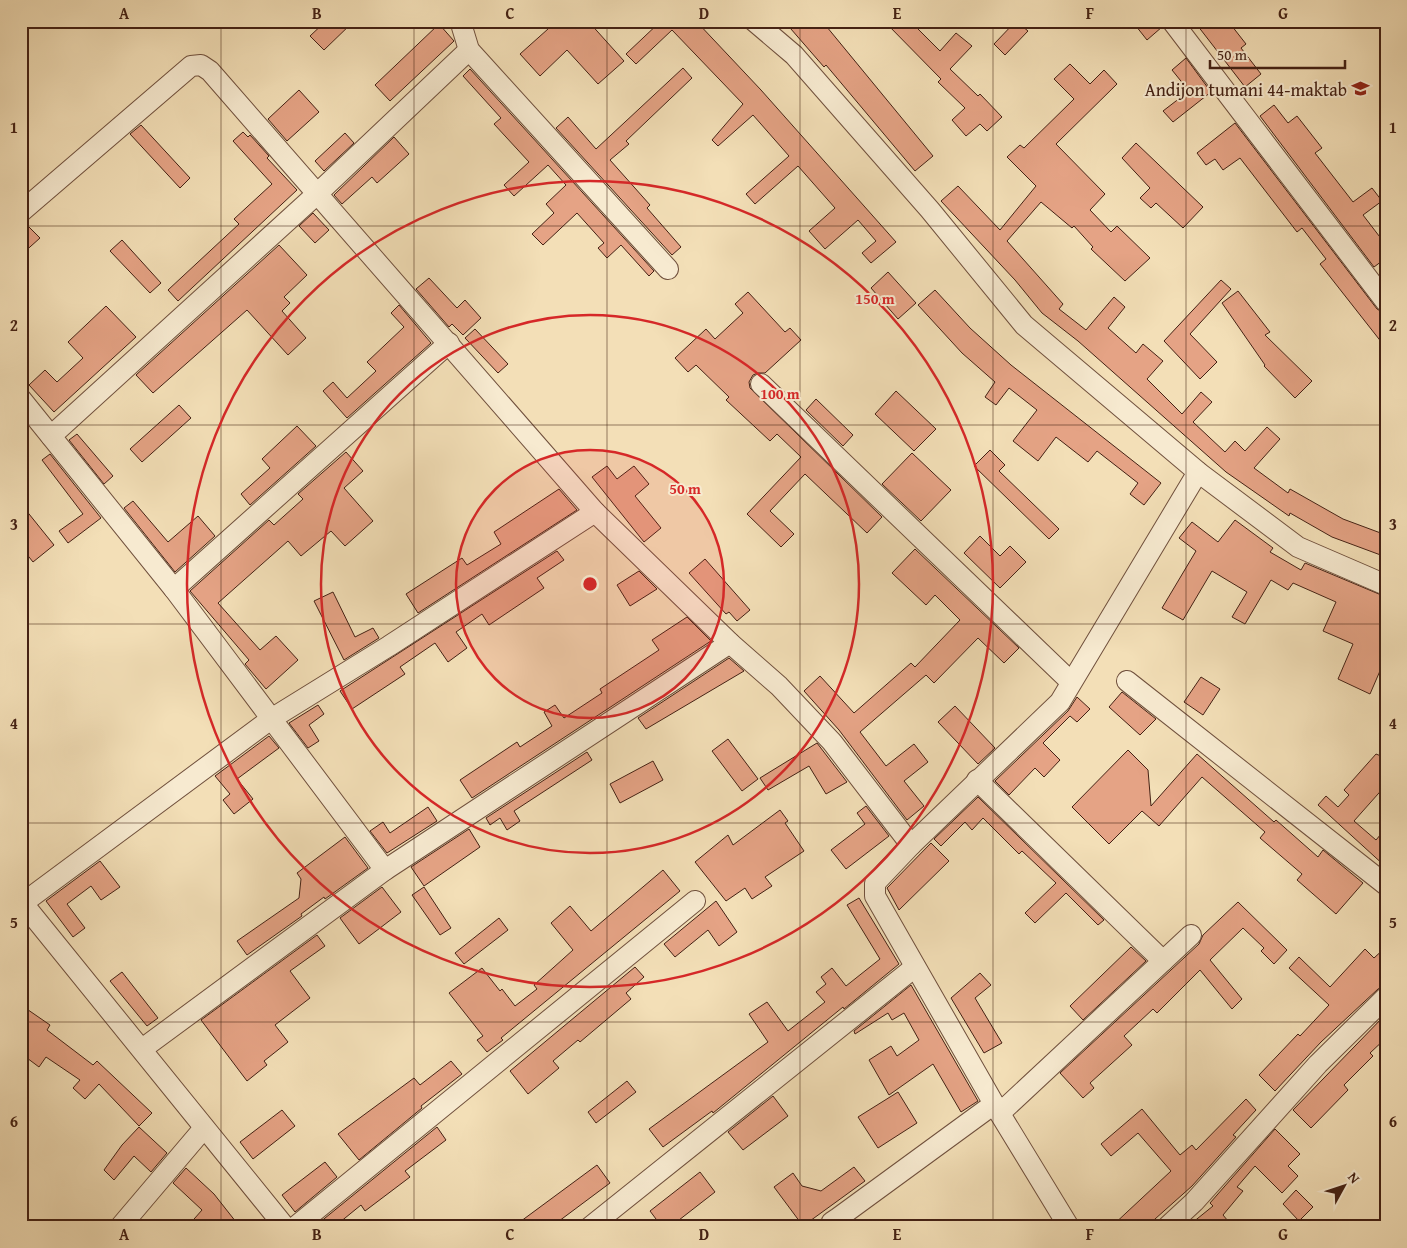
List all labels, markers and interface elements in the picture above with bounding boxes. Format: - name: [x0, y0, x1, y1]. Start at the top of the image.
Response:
- text: A: [119, 1, 130, 25]
- text: B: [312, 1, 322, 25]
- text: C: [505, 1, 515, 25]
- text: D: [699, 1, 709, 25]
- text: E: [893, 1, 902, 25]
- text: F: [1086, 1, 1094, 25]
- text: G: [1278, 1, 1288, 25]
- scale bar: [1210, 38, 1344, 70]
- text: 50 m: [1217, 44, 1248, 65]
- place label: Andijon tumani 44-maktab: [1145, 76, 1347, 103]
- school or university icon: Andijon tumani 44-maktab: [1351, 79, 1371, 99]
- text: 1: [10, 115, 18, 139]
- text: 1: [1389, 115, 1397, 139]
- text: 150 m: [855, 288, 895, 309]
- text: 2: [10, 313, 18, 337]
- text: 2: [1389, 313, 1397, 337]
- text: 100 m: [760, 383, 800, 404]
- text: 50 m: [669, 478, 701, 499]
- text: 3: [10, 512, 18, 536]
- text: 3: [1389, 512, 1397, 536]
- centre of rings: [581, 575, 599, 593]
- text: 4: [10, 711, 18, 735]
- text: 4: [1389, 711, 1397, 735]
- text: 5: [10, 910, 18, 934]
- text: 5: [1389, 910, 1397, 934]
- text: 6: [10, 1109, 18, 1133]
- text: 6: [1389, 1109, 1397, 1133]
- north arrow: [1320, 1160, 1370, 1210]
- text: N: [1343, 1168, 1365, 1188]
- text: A: [119, 1222, 130, 1246]
- text: B: [312, 1222, 322, 1246]
- text: C: [505, 1222, 515, 1246]
- text: D: [699, 1222, 709, 1246]
- text: E: [893, 1222, 902, 1246]
- text: F: [1086, 1222, 1094, 1246]
- text: G: [1278, 1222, 1288, 1246]

